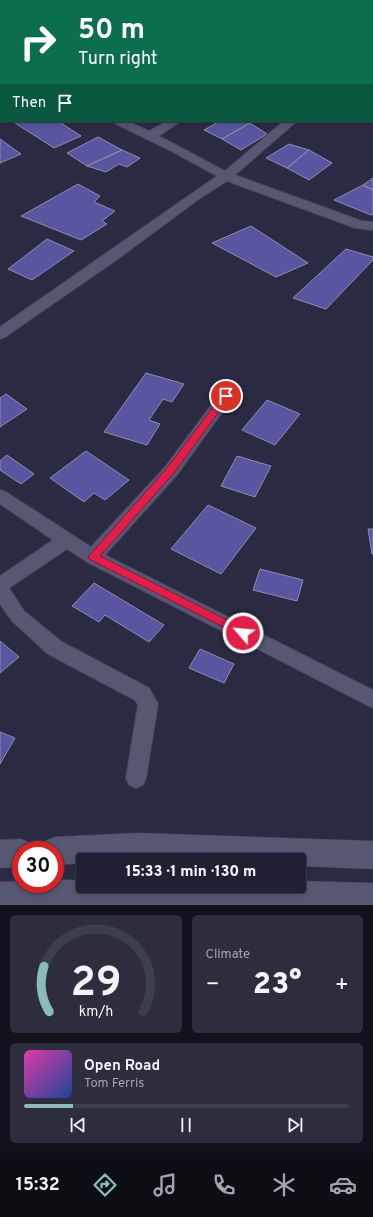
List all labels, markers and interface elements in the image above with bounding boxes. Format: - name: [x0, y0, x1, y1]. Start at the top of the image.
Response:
- text: 50 m: [78, 13, 145, 49]
- icon: right: [12, 16, 64, 68]
- text: Turn right: [78, 48, 158, 71]
- icon: arrive: [54, 92, 76, 114]
- text: Then: [12, 94, 46, 113]
- pin: [209, 379, 243, 413]
- icon: arrive: [215, 385, 237, 407]
- position arrow: [222, 612, 264, 654]
- speed limit sign: 30: [12, 841, 64, 893]
- text: 15:33 · 1 min · 130 m: [126, 863, 256, 882]
- text: Climate: [206, 947, 250, 963]
- text: 29: [70, 958, 121, 1011]
- text: 23°: [253, 967, 302, 1004]
- text: −: [206, 972, 220, 999]
- text: +: [335, 972, 349, 999]
- text: km/h: [78, 1003, 113, 1021]
- text: Open Road: [84, 1057, 160, 1076]
- text: Tom Ferris: [84, 1076, 144, 1092]
- icon: previous: [67, 1114, 89, 1136]
- icon: pause: [175, 1114, 197, 1136]
- icon: next: [284, 1114, 306, 1136]
- icon: directions: [91, 1171, 119, 1199]
- icon: music: [151, 1171, 179, 1199]
- icon: phone: [210, 1171, 238, 1199]
- icon: climate: [270, 1171, 298, 1199]
- icon: car: [329, 1171, 357, 1199]
- text: 15:32: [16, 1174, 60, 1197]

